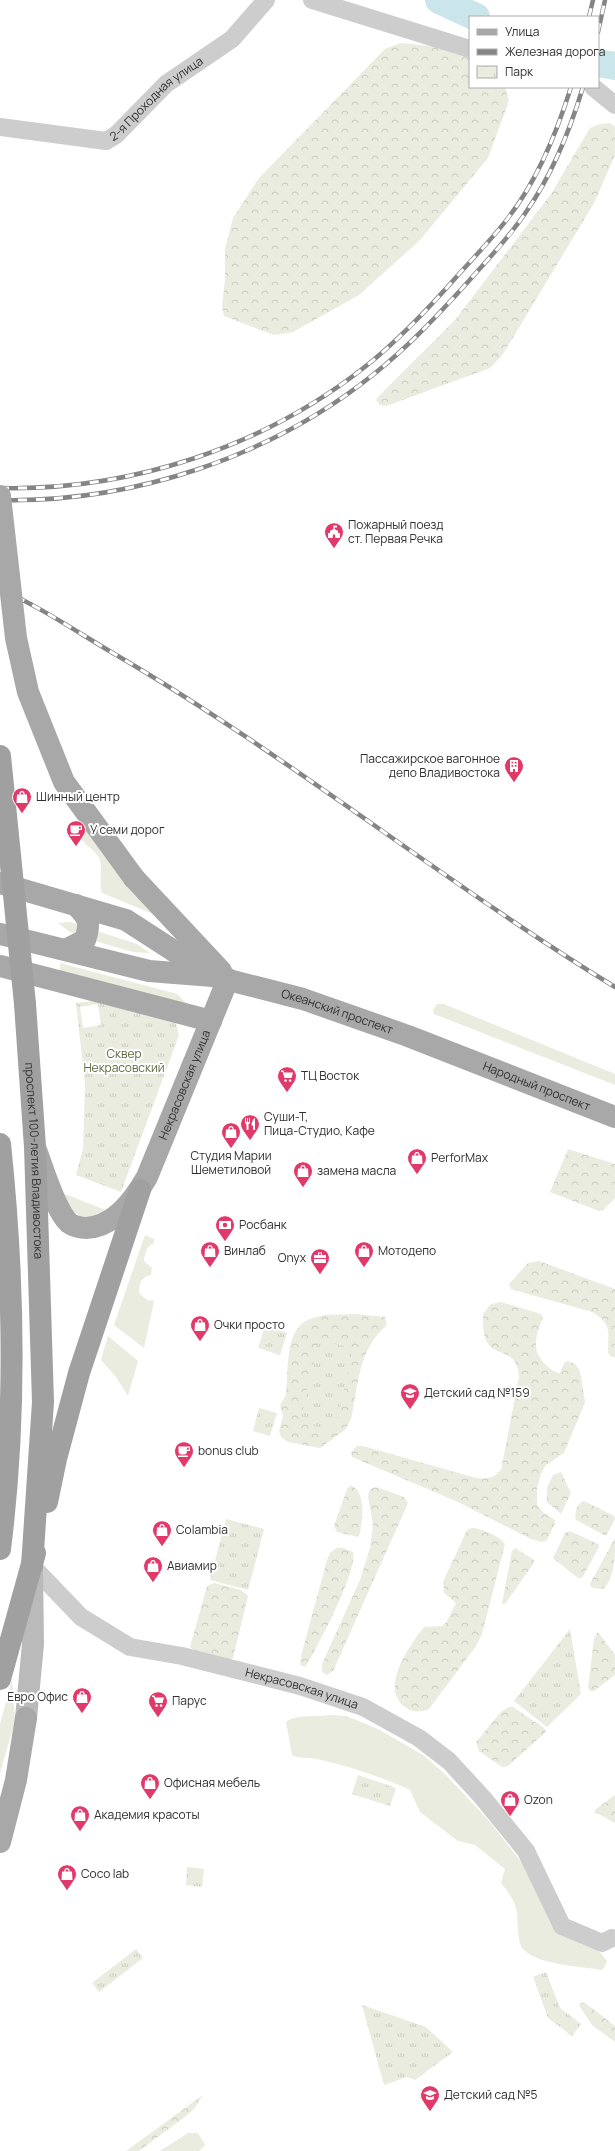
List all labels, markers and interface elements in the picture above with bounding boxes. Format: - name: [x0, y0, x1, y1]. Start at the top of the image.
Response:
- legend: [469, 16, 599, 88]
- text: Улица: [505, 23, 539, 40]
- text: Железная дорога: [505, 43, 605, 60]
- street label: 2-я Проходная улица: [106, 52, 206, 145]
- text: Парк: [505, 63, 534, 80]
- place label: Пожарный поезд ст. Первая Речка: [348, 516, 444, 547]
- public building icon: Пожарный поезд ст. Первая Речка: [323, 521, 345, 549]
- place label: Пассажирское вагонное депо Владивостока: [360, 750, 500, 781]
- building icon: Пассажирское вагонное депо Владивостока: [503, 755, 525, 783]
- shop icon: Шинный центр: [11, 786, 33, 814]
- place label: Шинный центр: [36, 788, 120, 805]
- cafe icon: У семи дорог: [65, 819, 87, 847]
- place label: У семи дорог: [90, 821, 165, 838]
- street label: Океанский проспект: [279, 985, 396, 1038]
- street label: Некрасовская улица: [154, 1027, 214, 1142]
- park label: Сквер Некрасовский: [83, 1045, 165, 1076]
- street label: Народный проспект: [480, 1057, 593, 1115]
- street label: проспект 100-летия Владивостока: [21, 1062, 48, 1259]
- supermarket icon: ТЦ Восток: [276, 1065, 298, 1093]
- place label: ТЦ Восток: [301, 1067, 360, 1084]
- place label: Суши-Т, Пица-Студио, Кафе: [264, 1108, 375, 1139]
- restaurant icon: Суши-Т, Пица-Студио, Кафе: [239, 1113, 261, 1141]
- shop icon: Студия Марии Шеметиловой: [220, 1121, 242, 1149]
- place label: Студия Марии Шеметиловой: [190, 1147, 272, 1178]
- shop icon: PerforMax: [406, 1147, 428, 1175]
- place label: PerforMax: [431, 1149, 489, 1166]
- shop icon: замена масла: [292, 1160, 314, 1188]
- place label: замена масла: [317, 1162, 396, 1179]
- bank icon: Росбанк: [214, 1214, 236, 1242]
- place label: Росбанк: [239, 1216, 288, 1233]
- shop icon: Винлаб: [199, 1240, 221, 1268]
- shop icon: Мотодепо: [353, 1240, 375, 1268]
- place label: Винлаб: [224, 1242, 266, 1259]
- place label: Мотодепо: [378, 1242, 436, 1259]
- office icon: Onyx: [309, 1247, 331, 1275]
- place label: Onyx: [278, 1249, 307, 1266]
- shop icon: Очки просто: [189, 1314, 211, 1342]
- place label: Очки просто: [214, 1316, 285, 1333]
- school or university icon: Детский сад №159: [399, 1382, 421, 1410]
- place label: Детский сад №159: [424, 1384, 530, 1401]
- cafe icon: bonus club: [173, 1440, 195, 1468]
- place label: bonus club: [198, 1442, 259, 1459]
- shop icon: Colambia: [151, 1519, 173, 1547]
- place label: Colambia: [176, 1521, 228, 1538]
- shop icon: Авиамир: [142, 1555, 164, 1583]
- place label: Авиамир: [167, 1557, 217, 1574]
- street label: Некрасовская улица: [243, 1663, 361, 1713]
- shop icon: Евро Офис: [71, 1686, 93, 1714]
- place label: Евро Офис: [7, 1688, 68, 1705]
- supermarket icon: Парус: [147, 1690, 169, 1718]
- place label: Парус: [172, 1692, 207, 1709]
- shop icon: Офисная мебель: [139, 1772, 161, 1800]
- place label: Офисная мебель: [164, 1774, 260, 1791]
- shop icon: Ozon: [499, 1789, 521, 1817]
- place label: Ozon: [524, 1791, 553, 1808]
- shop icon: Академия красоты: [69, 1804, 91, 1832]
- place label: Академия красоты: [94, 1806, 200, 1823]
- shop icon: Coco lab: [56, 1863, 78, 1891]
- place label: Coco lab: [81, 1865, 129, 1882]
- school or university icon: Детский сад №5: [419, 2084, 441, 2112]
- place label: Детский сад №5: [444, 2086, 538, 2103]

